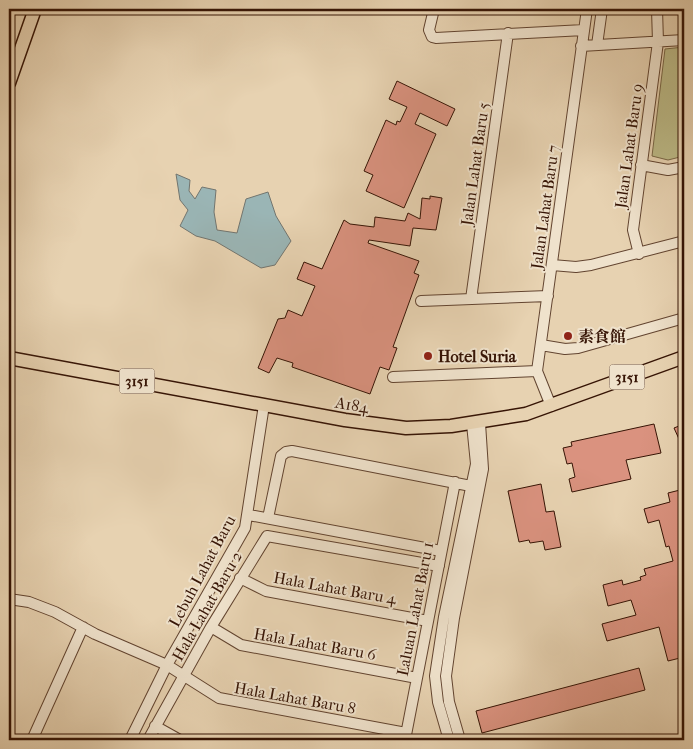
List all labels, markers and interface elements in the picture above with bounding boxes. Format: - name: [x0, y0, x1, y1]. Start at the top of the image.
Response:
- street label: Jalan Lahat Baru 9: [611, 82, 647, 212]
- street label: Jalan Lahat Baru 5: [457, 101, 493, 229]
- street label: Jalan Lahat Baru 7: [527, 143, 563, 272]
- place label: 素食館: [578, 327, 626, 346]
- marker: 素食館: [562, 330, 574, 342]
- place label: Hotel Suria: [438, 347, 517, 366]
- marker: Hotel Suria: [422, 350, 434, 362]
- road number: 3151: [610, 364, 644, 390]
- road number: 3151: [120, 368, 154, 394]
- street label: A184: [333, 393, 371, 417]
- street label: Lebuh Lahat Baru: [165, 512, 239, 630]
- street label: Laluan Lahat Baru 1: [393, 540, 437, 678]
- street label: Hala Lahat Baru 2: [168, 548, 246, 664]
- street label: Hala Lahat Baru 4: [272, 568, 399, 608]
- street label: Hala Lahat Baru 6: [252, 624, 378, 664]
- street label: Hala Lahat Baru 8: [233, 678, 357, 718]

